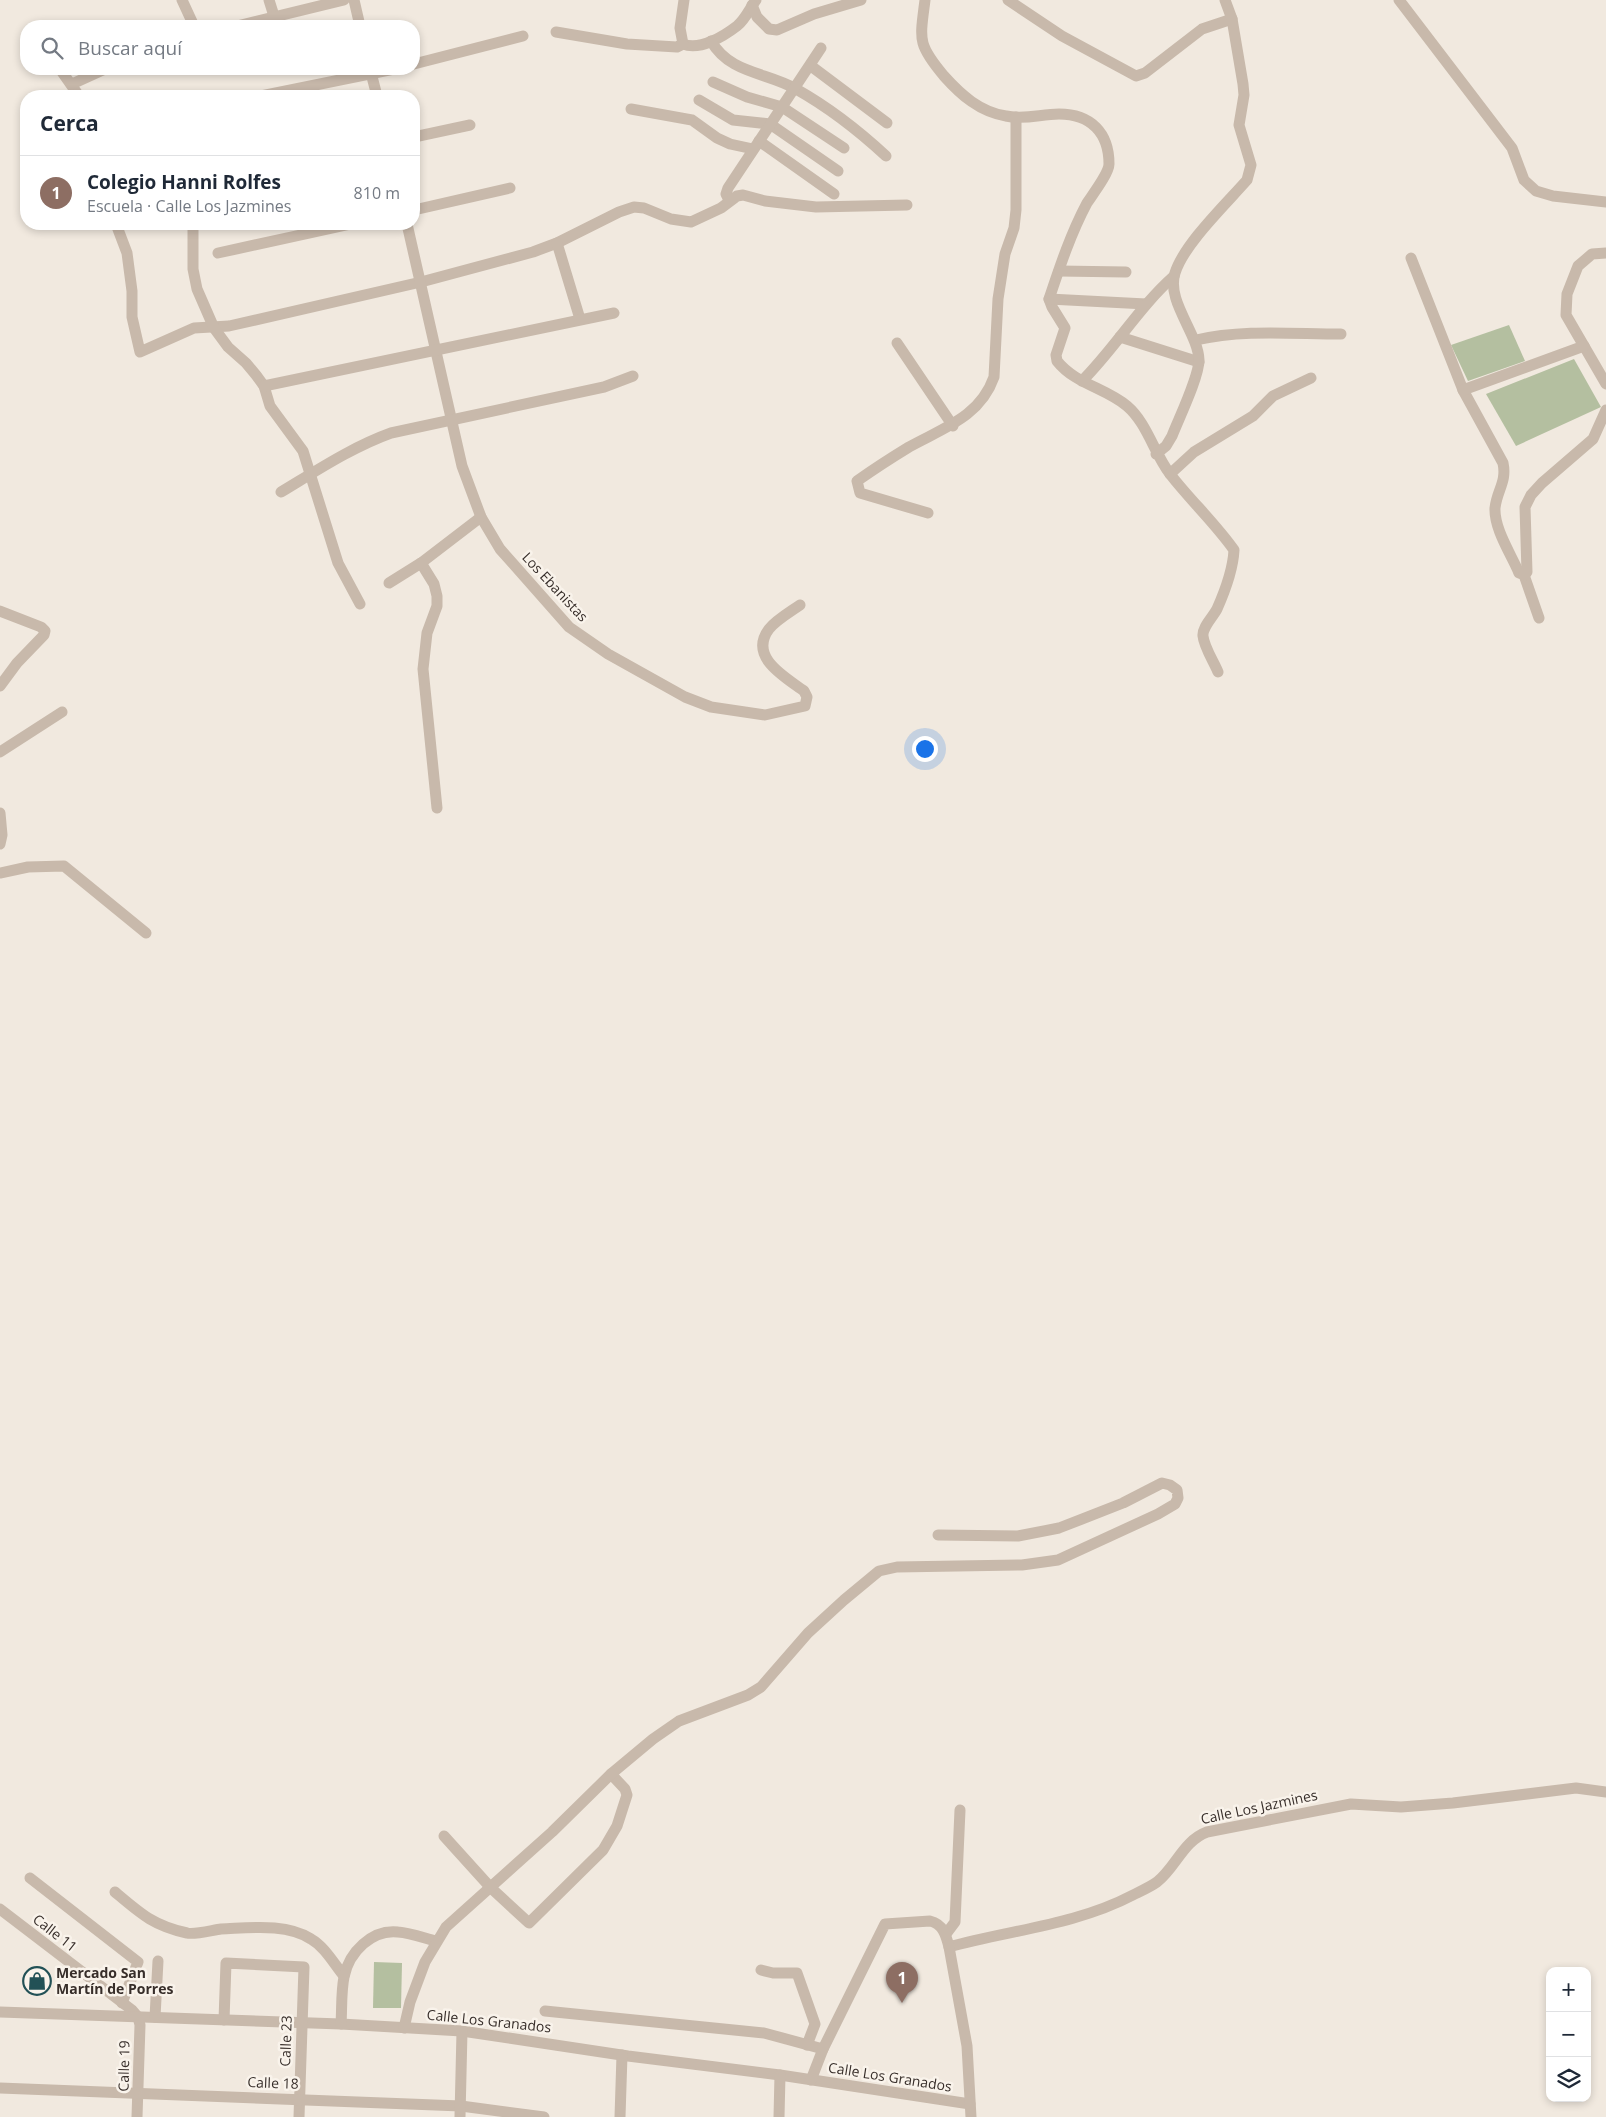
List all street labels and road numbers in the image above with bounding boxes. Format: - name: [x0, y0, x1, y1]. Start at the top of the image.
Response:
- street label: Los Ebanistas: [518, 548, 593, 626]
- street label: Calle Los Jazmines: [1199, 1785, 1319, 1828]
- street label: Calle 11: [29, 1909, 81, 1956]
- street label: Calle Los Granados: [426, 2005, 552, 2037]
- street label: Calle 23: [275, 2015, 296, 2067]
- street label: Calle 19: [114, 2040, 133, 2092]
- street label: Calle Los Granados: [827, 2057, 954, 2096]
- street label: Calle 18: [247, 2072, 299, 2093]

